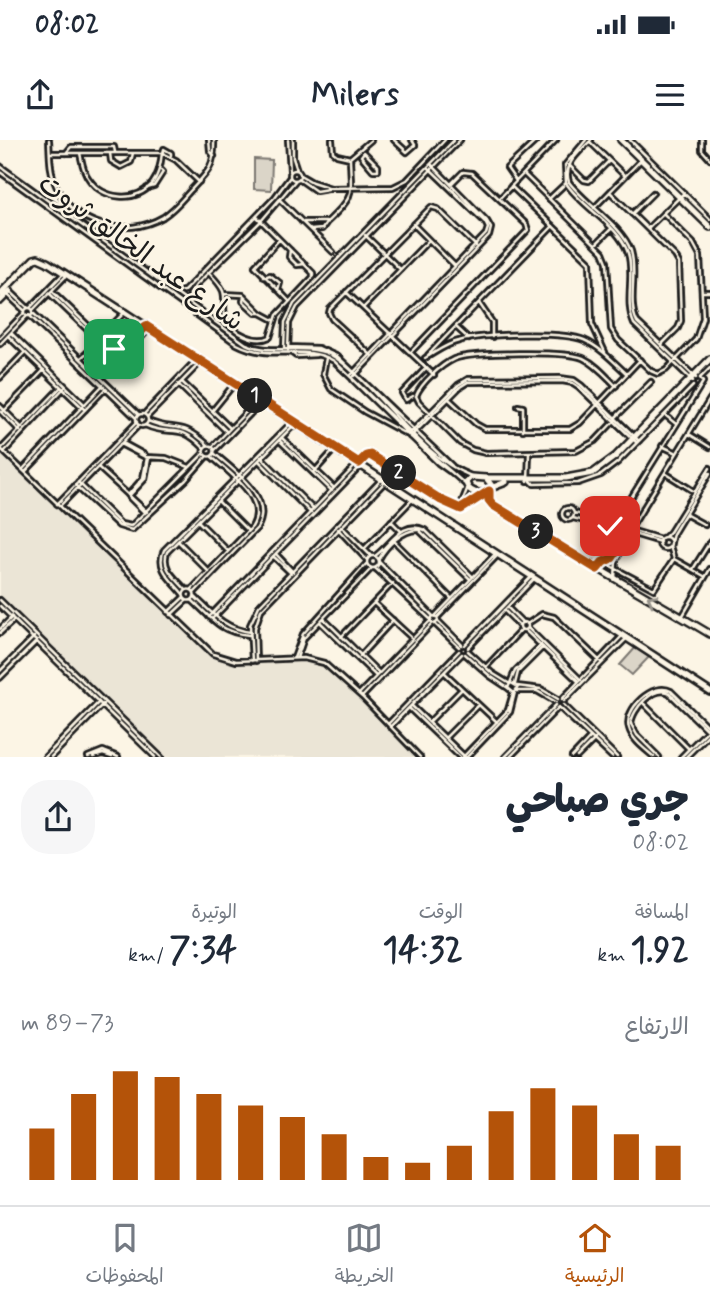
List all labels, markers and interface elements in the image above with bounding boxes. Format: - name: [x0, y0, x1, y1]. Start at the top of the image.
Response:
- text: 08:02: [35, 8, 99, 42]
- text: Milers: [311, 74, 399, 116]
- icon: share: [21, 76, 59, 114]
- icon: menu: [651, 76, 689, 114]
- street label: شارع عبد الخالق ثروت: [30, 166, 251, 340]
- pin: [84, 319, 144, 379]
- icon: arrive: [95, 330, 133, 368]
- pin: 1: [238, 378, 272, 414]
- text: 1: [250, 383, 259, 408]
- pin: 2: [382, 456, 416, 490]
- text: 2: [394, 460, 403, 485]
- pin: [580, 496, 640, 556]
- icon: check: [591, 507, 629, 545]
- pin: 3: [518, 514, 554, 550]
- text: 3: [531, 519, 540, 544]
- one-way arrow: [646, 593, 659, 607]
- text: جري صباحي: [505, 777, 689, 826]
- button: share: [21, 780, 95, 854]
- text: 08:02: [632, 828, 689, 858]
- text: الوتيرة: [191, 900, 237, 925]
- text: الوقت: [419, 900, 463, 925]
- text: المسافة: [635, 900, 689, 925]
- text: 7:34: [169, 928, 237, 974]
- text: 14:32: [382, 928, 463, 974]
- text: 1.92: [630, 928, 689, 974]
- text: /km: [128, 943, 169, 968]
- text: km: [598, 943, 630, 968]
- text: 73–89 m: [21, 1009, 114, 1039]
- text: الارتفاع: [625, 1013, 689, 1043]
- tab: المحفوظات: [85, 1219, 164, 1292]
- tab: الخريطة: [335, 1219, 394, 1292]
- tab: الرئيسية: [565, 1219, 625, 1292]

